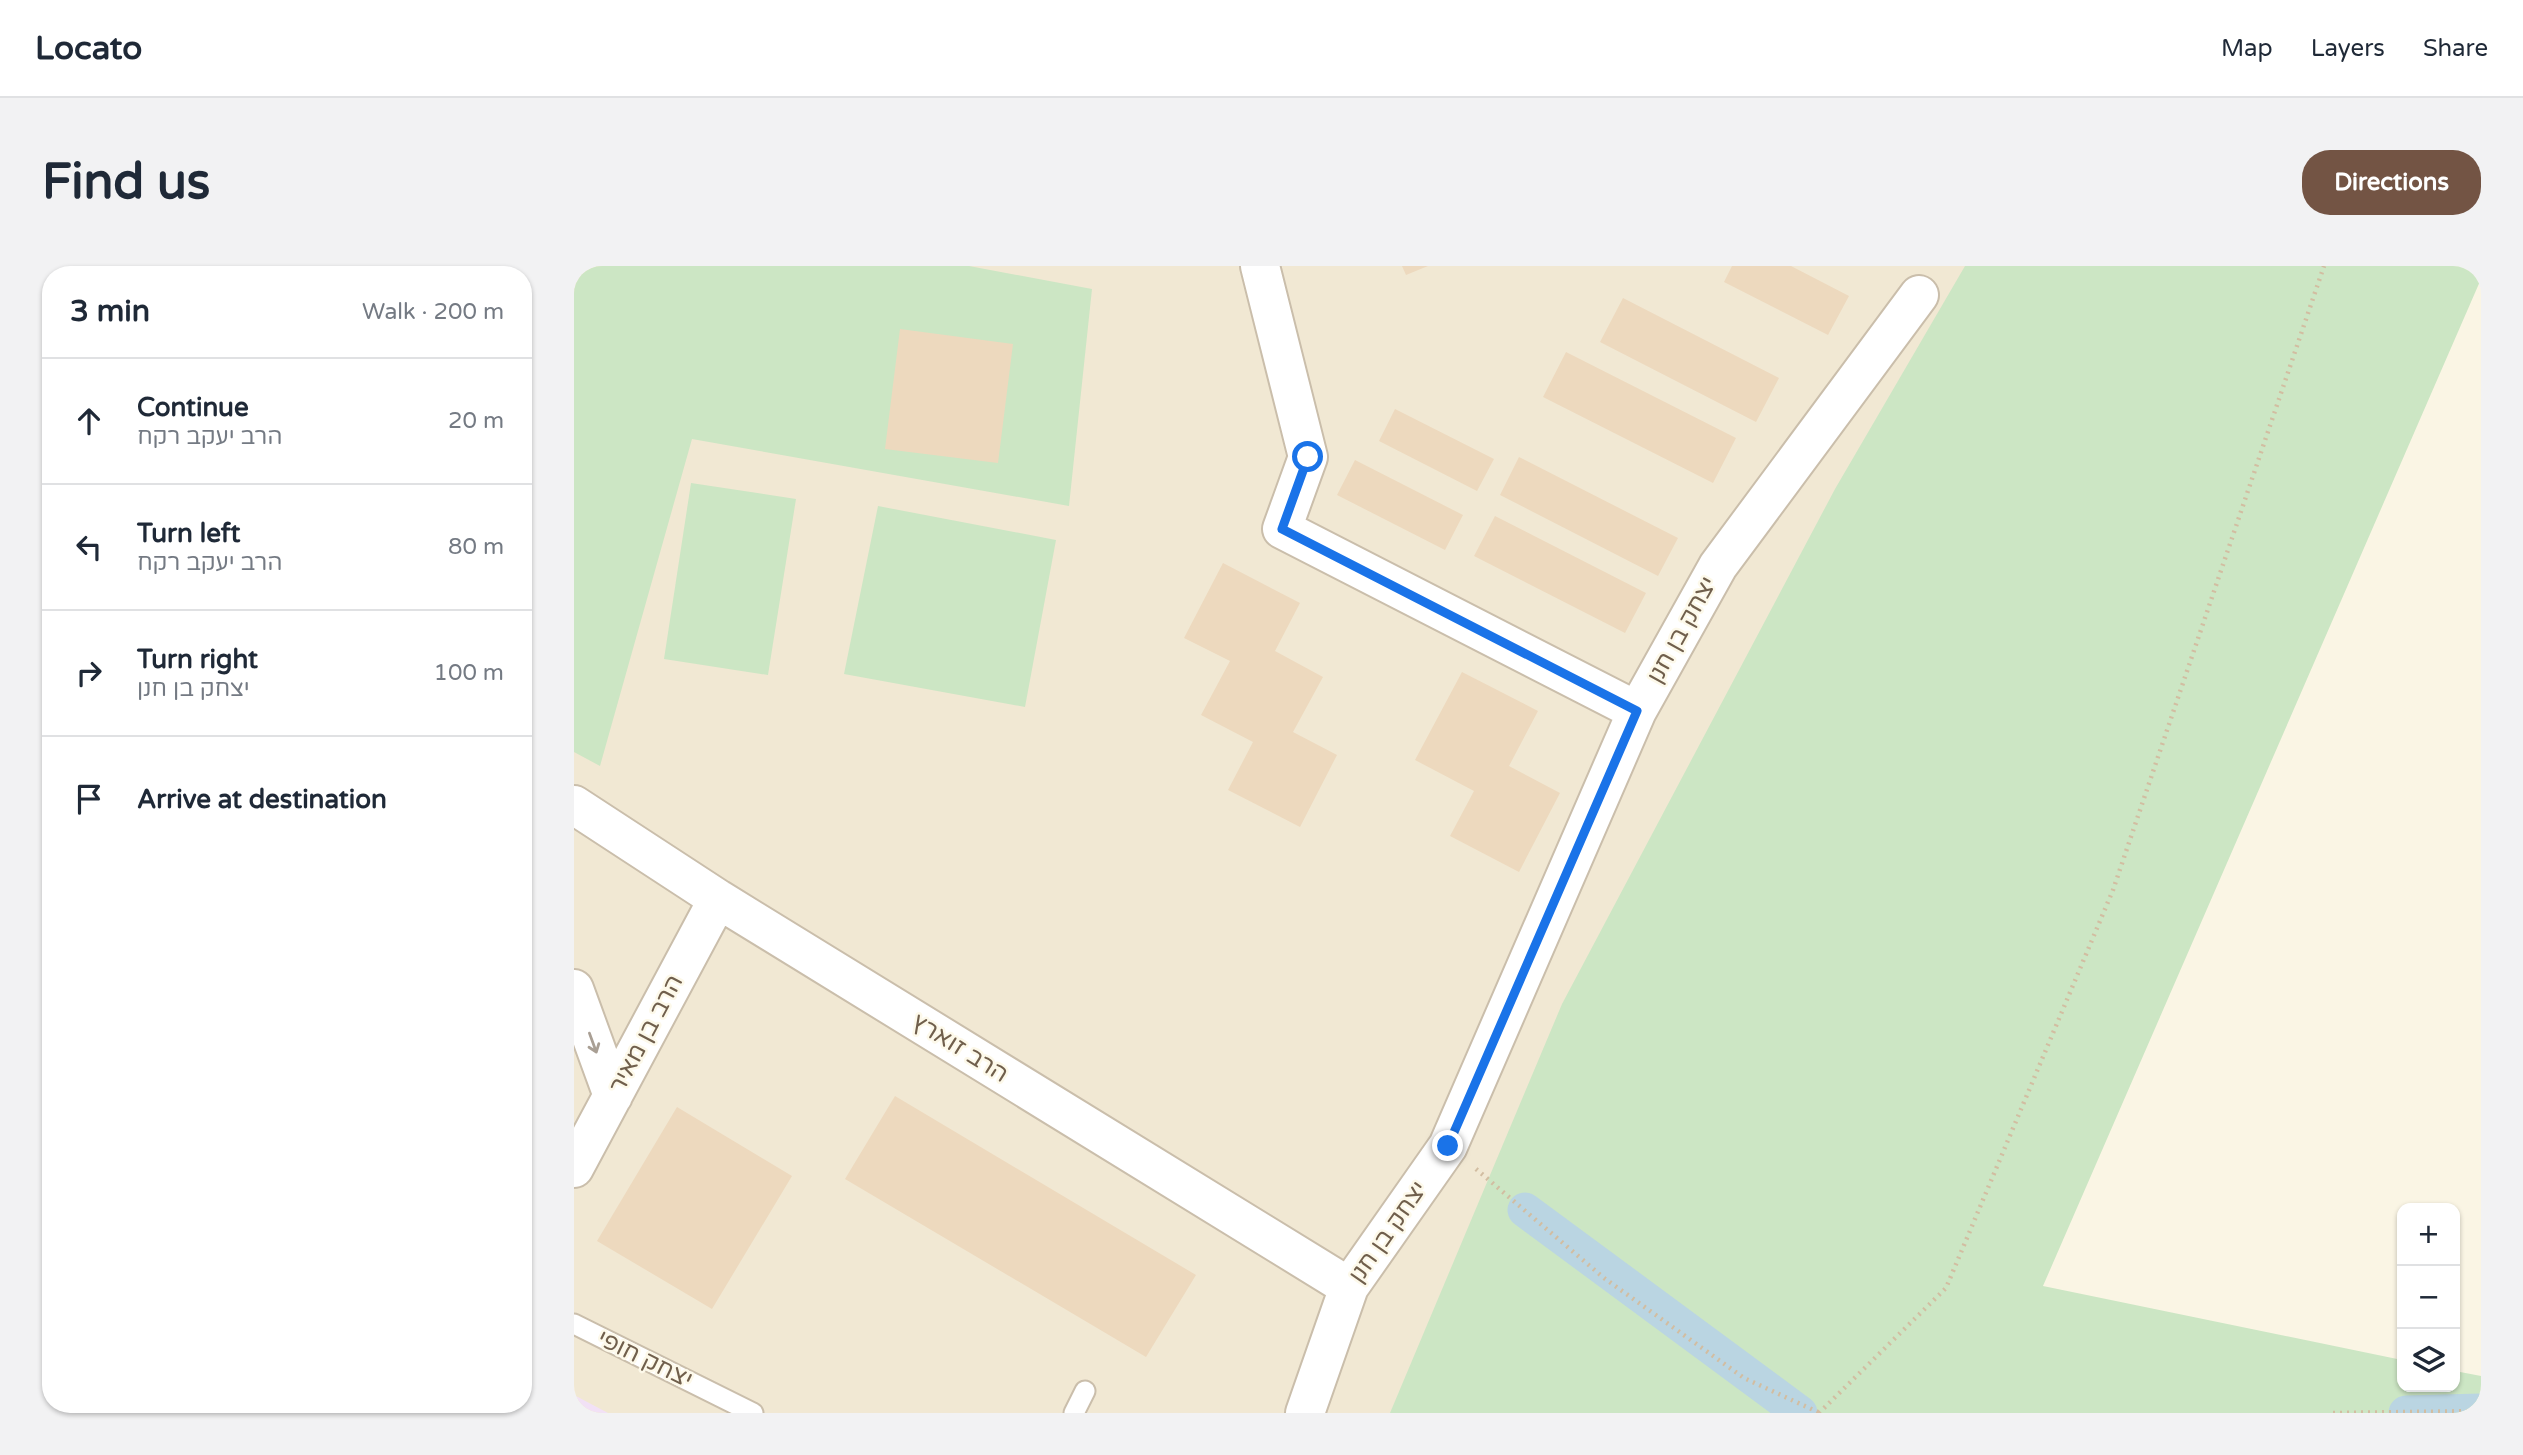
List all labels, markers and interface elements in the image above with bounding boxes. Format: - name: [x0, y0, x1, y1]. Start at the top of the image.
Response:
- text: Locato: [35, 29, 142, 68]
- text: Map: [2221, 34, 2273, 63]
- text: Layers: [2311, 34, 2385, 63]
- text: Share: [2423, 34, 2488, 63]
- button: Directions: [2302, 150, 2481, 215]
- text: Find us: [42, 153, 210, 212]
- text: 3 min: [70, 293, 150, 330]
- text: Walk · 200 m: [362, 298, 504, 326]
- text: Continue: [137, 392, 249, 423]
- icon: ahead: [70, 402, 108, 440]
- text: 20 m: [448, 407, 504, 435]
- text: הרב יעקב רקח: [137, 423, 282, 451]
- route start: [1292, 441, 1323, 472]
- text: Turn left: [137, 518, 240, 549]
- icon: left: [70, 528, 108, 566]
- text: 80 m: [448, 533, 504, 561]
- text: הרב יעקב רקח: [137, 549, 282, 577]
- street label: יצחק בן חנן: [1641, 572, 1723, 688]
- text: Turn right: [137, 644, 258, 675]
- icon: right: [70, 654, 108, 692]
- text: 100 m: [434, 659, 504, 687]
- text: יצחק בן חנן: [137, 675, 250, 703]
- icon: arrive: [70, 780, 108, 818]
- text: Arrive at destination: [137, 784, 387, 815]
- street label: הרב בן מאיר: [603, 970, 689, 1098]
- street label: הרב זוארץ: [906, 1007, 1014, 1089]
- one-way arrow: [588, 1031, 601, 1053]
- route end: [1432, 1130, 1463, 1161]
- street label: יצחק בן חנן: [1342, 1176, 1434, 1288]
- map controls: [2397, 1203, 2460, 1392]
- button: +: [2397, 1203, 2460, 1266]
- button: −: [2397, 1266, 2460, 1329]
- street label: יצחק חופי: [593, 1324, 697, 1394]
- button: layers: [2397, 1329, 2460, 1392]

